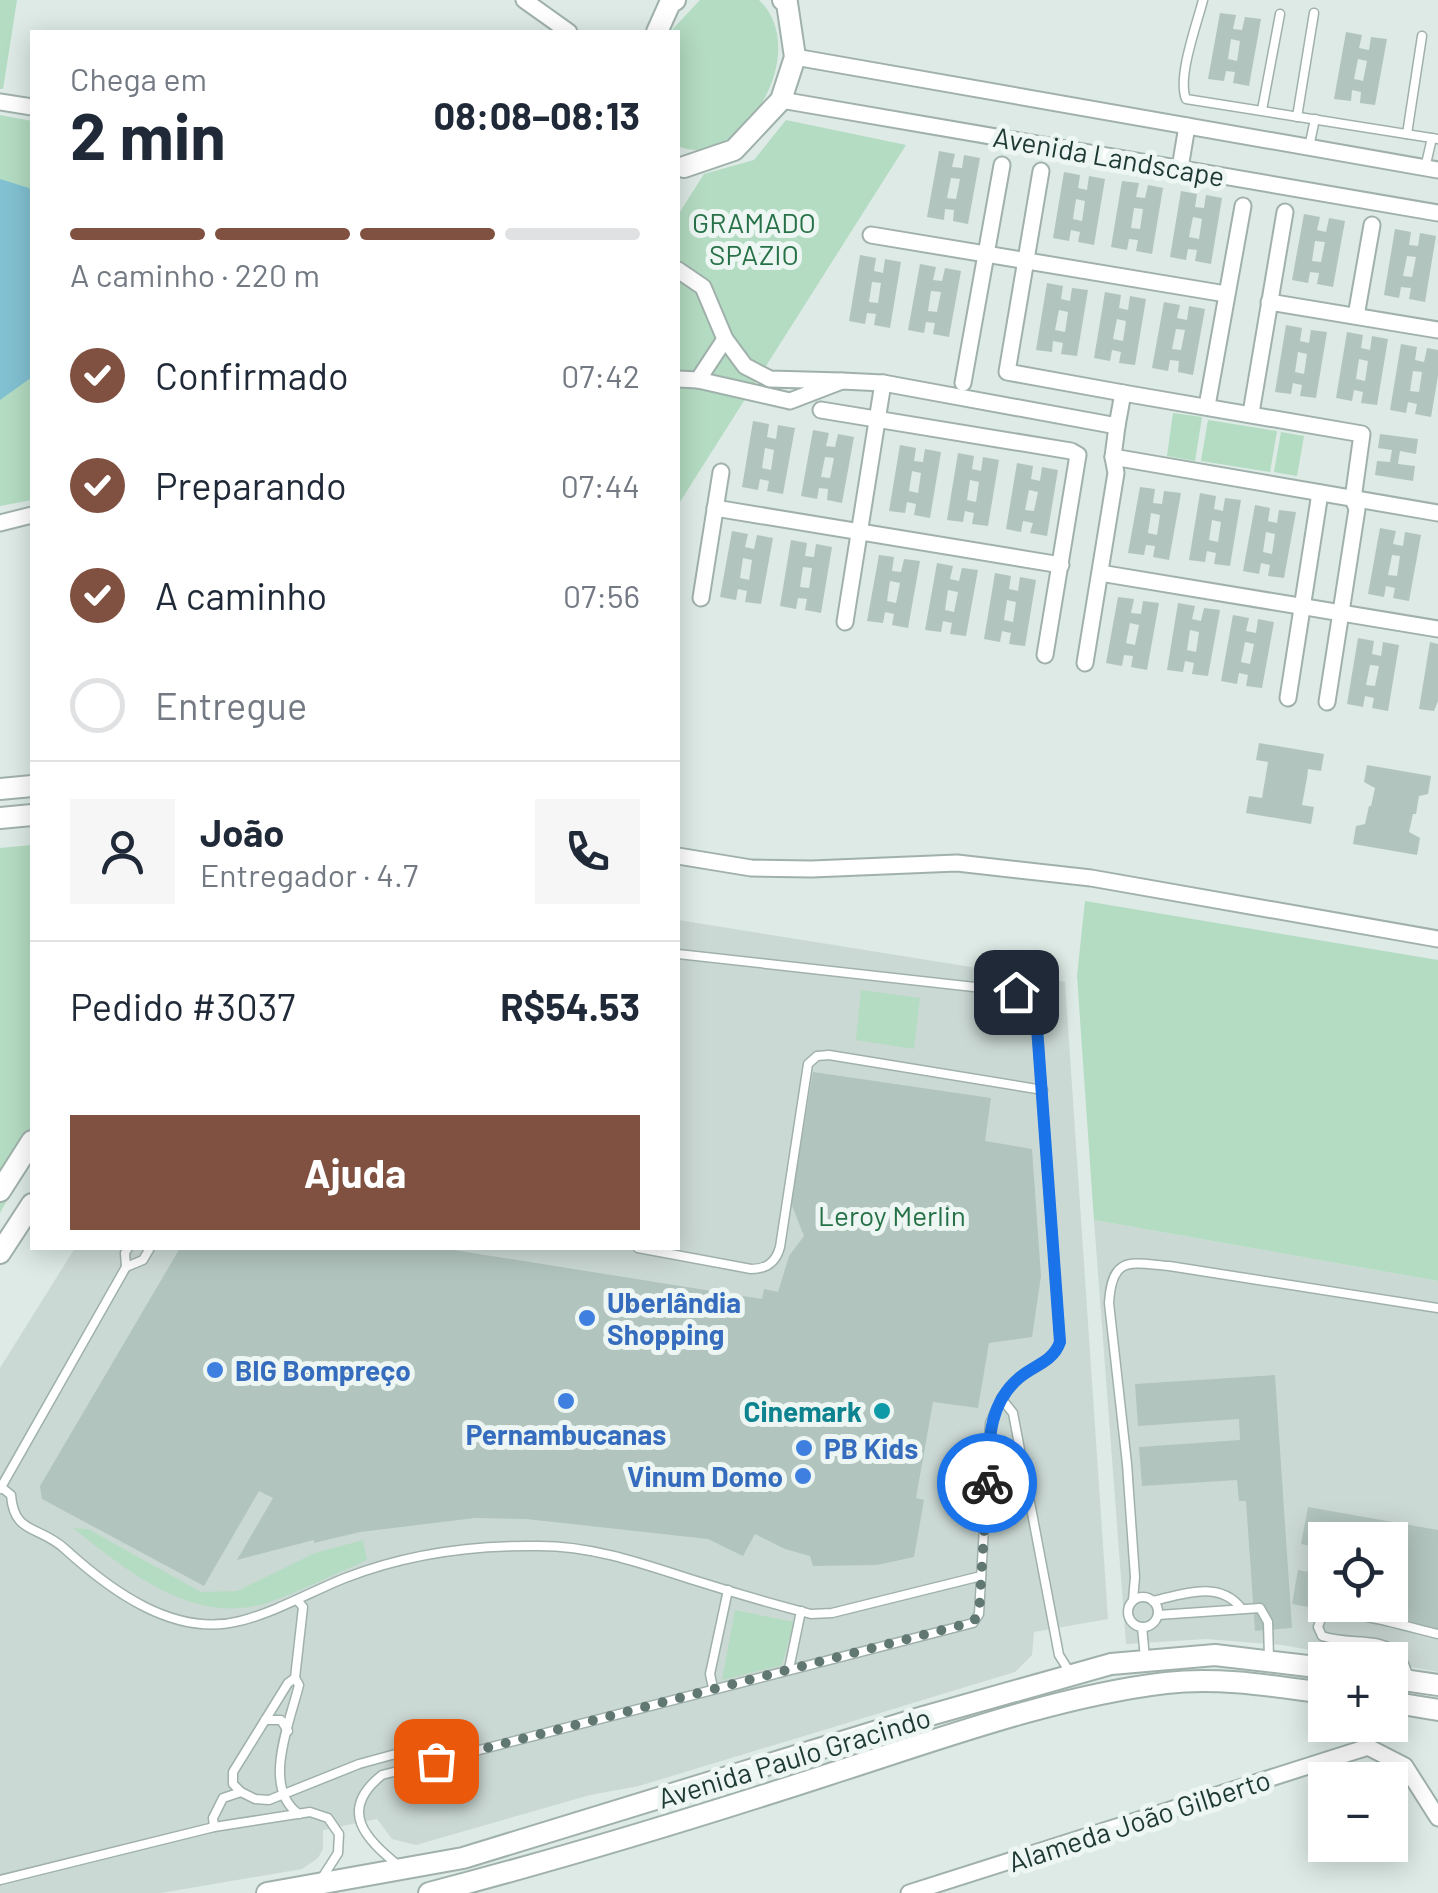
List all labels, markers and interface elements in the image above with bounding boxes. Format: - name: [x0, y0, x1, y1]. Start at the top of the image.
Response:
- text: Chega em: [70, 59, 207, 97]
- text: 08:08–08:13: [434, 92, 640, 138]
- text: 2 min: [70, 95, 226, 173]
- street label: Avenida Landscape: [991, 119, 1227, 193]
- park label: GRAMADO SPAZIO: [692, 205, 816, 271]
- text: A caminho · 220 m: [70, 255, 320, 293]
- icon: check: [70, 348, 125, 403]
- text: Confirmado: [155, 352, 349, 398]
- text: 07:42: [561, 356, 640, 394]
- icon: check: [70, 458, 125, 513]
- text: Preparando: [155, 462, 347, 508]
- text: 07:44: [561, 466, 640, 504]
- icon: check: [70, 568, 125, 623]
- text: A caminho: [155, 572, 327, 618]
- text: 07:56: [563, 576, 640, 614]
- text: Entregue: [155, 682, 307, 728]
- button: person: [70, 799, 175, 904]
- button: phone: [535, 799, 640, 904]
- text: João: [200, 809, 284, 855]
- text: Entregador · 4.7: [200, 855, 418, 893]
- pin: [974, 950, 1059, 1035]
- icon: home: [989, 965, 1044, 1020]
- text: Pedido #3037: [70, 983, 295, 1029]
- text: R$54.53: [500, 983, 640, 1029]
- button: Ajuda: [70, 1115, 640, 1230]
- park label: Leroy Merlin: [818, 1198, 966, 1232]
- place label: Uberlândia Shopping: [607, 1285, 741, 1351]
- marker: Uberlândia Shopping: [576, 1307, 598, 1329]
- place label: BIG Bompreço: [235, 1353, 411, 1387]
- marker: BIG Bompreço: [204, 1359, 226, 1381]
- marker: Pernambucanas: [555, 1390, 577, 1412]
- place label: Cinemark: [744, 1394, 862, 1428]
- marker: Cinemark: [871, 1400, 893, 1422]
- place label: Pernambucanas: [466, 1417, 666, 1451]
- place label: PB Kids: [824, 1431, 918, 1465]
- courier: [937, 1433, 1037, 1533]
- marker: PB Kids: [793, 1437, 815, 1459]
- icon: bike: [960, 1456, 1015, 1511]
- place label: Vinum Domo: [627, 1459, 783, 1493]
- marker: Vinum Domo: [792, 1465, 814, 1487]
- map controls: [1308, 1522, 1408, 1862]
- button: locate: [1308, 1522, 1408, 1622]
- button: +: [1308, 1642, 1408, 1742]
- street label: Avenida Paulo Gracindo: [654, 1699, 934, 1815]
- pin: [394, 1719, 479, 1804]
- icon: bag: [409, 1734, 464, 1789]
- street label: Alameda João Gilberto: [1004, 1762, 1274, 1878]
- button: −: [1308, 1762, 1408, 1862]

